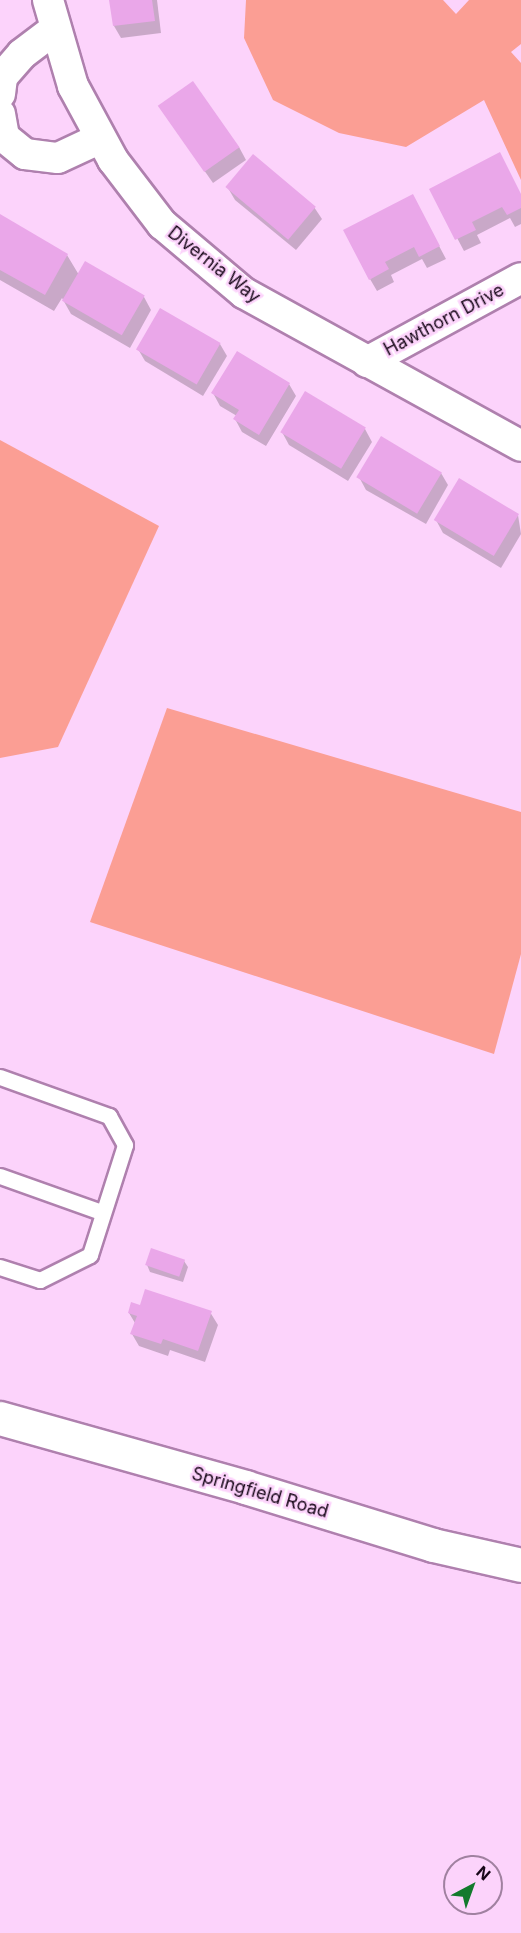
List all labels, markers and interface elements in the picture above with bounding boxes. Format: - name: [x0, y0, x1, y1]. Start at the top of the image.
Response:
- street label: Divernia Way: [163, 222, 265, 308]
- street label: Hawthorn Drive: [380, 279, 508, 361]
- street label: Springfield Road: [189, 1463, 331, 1523]
- north arrow: [443, 1855, 503, 1915]
- text: N: [472, 1861, 495, 1884]

